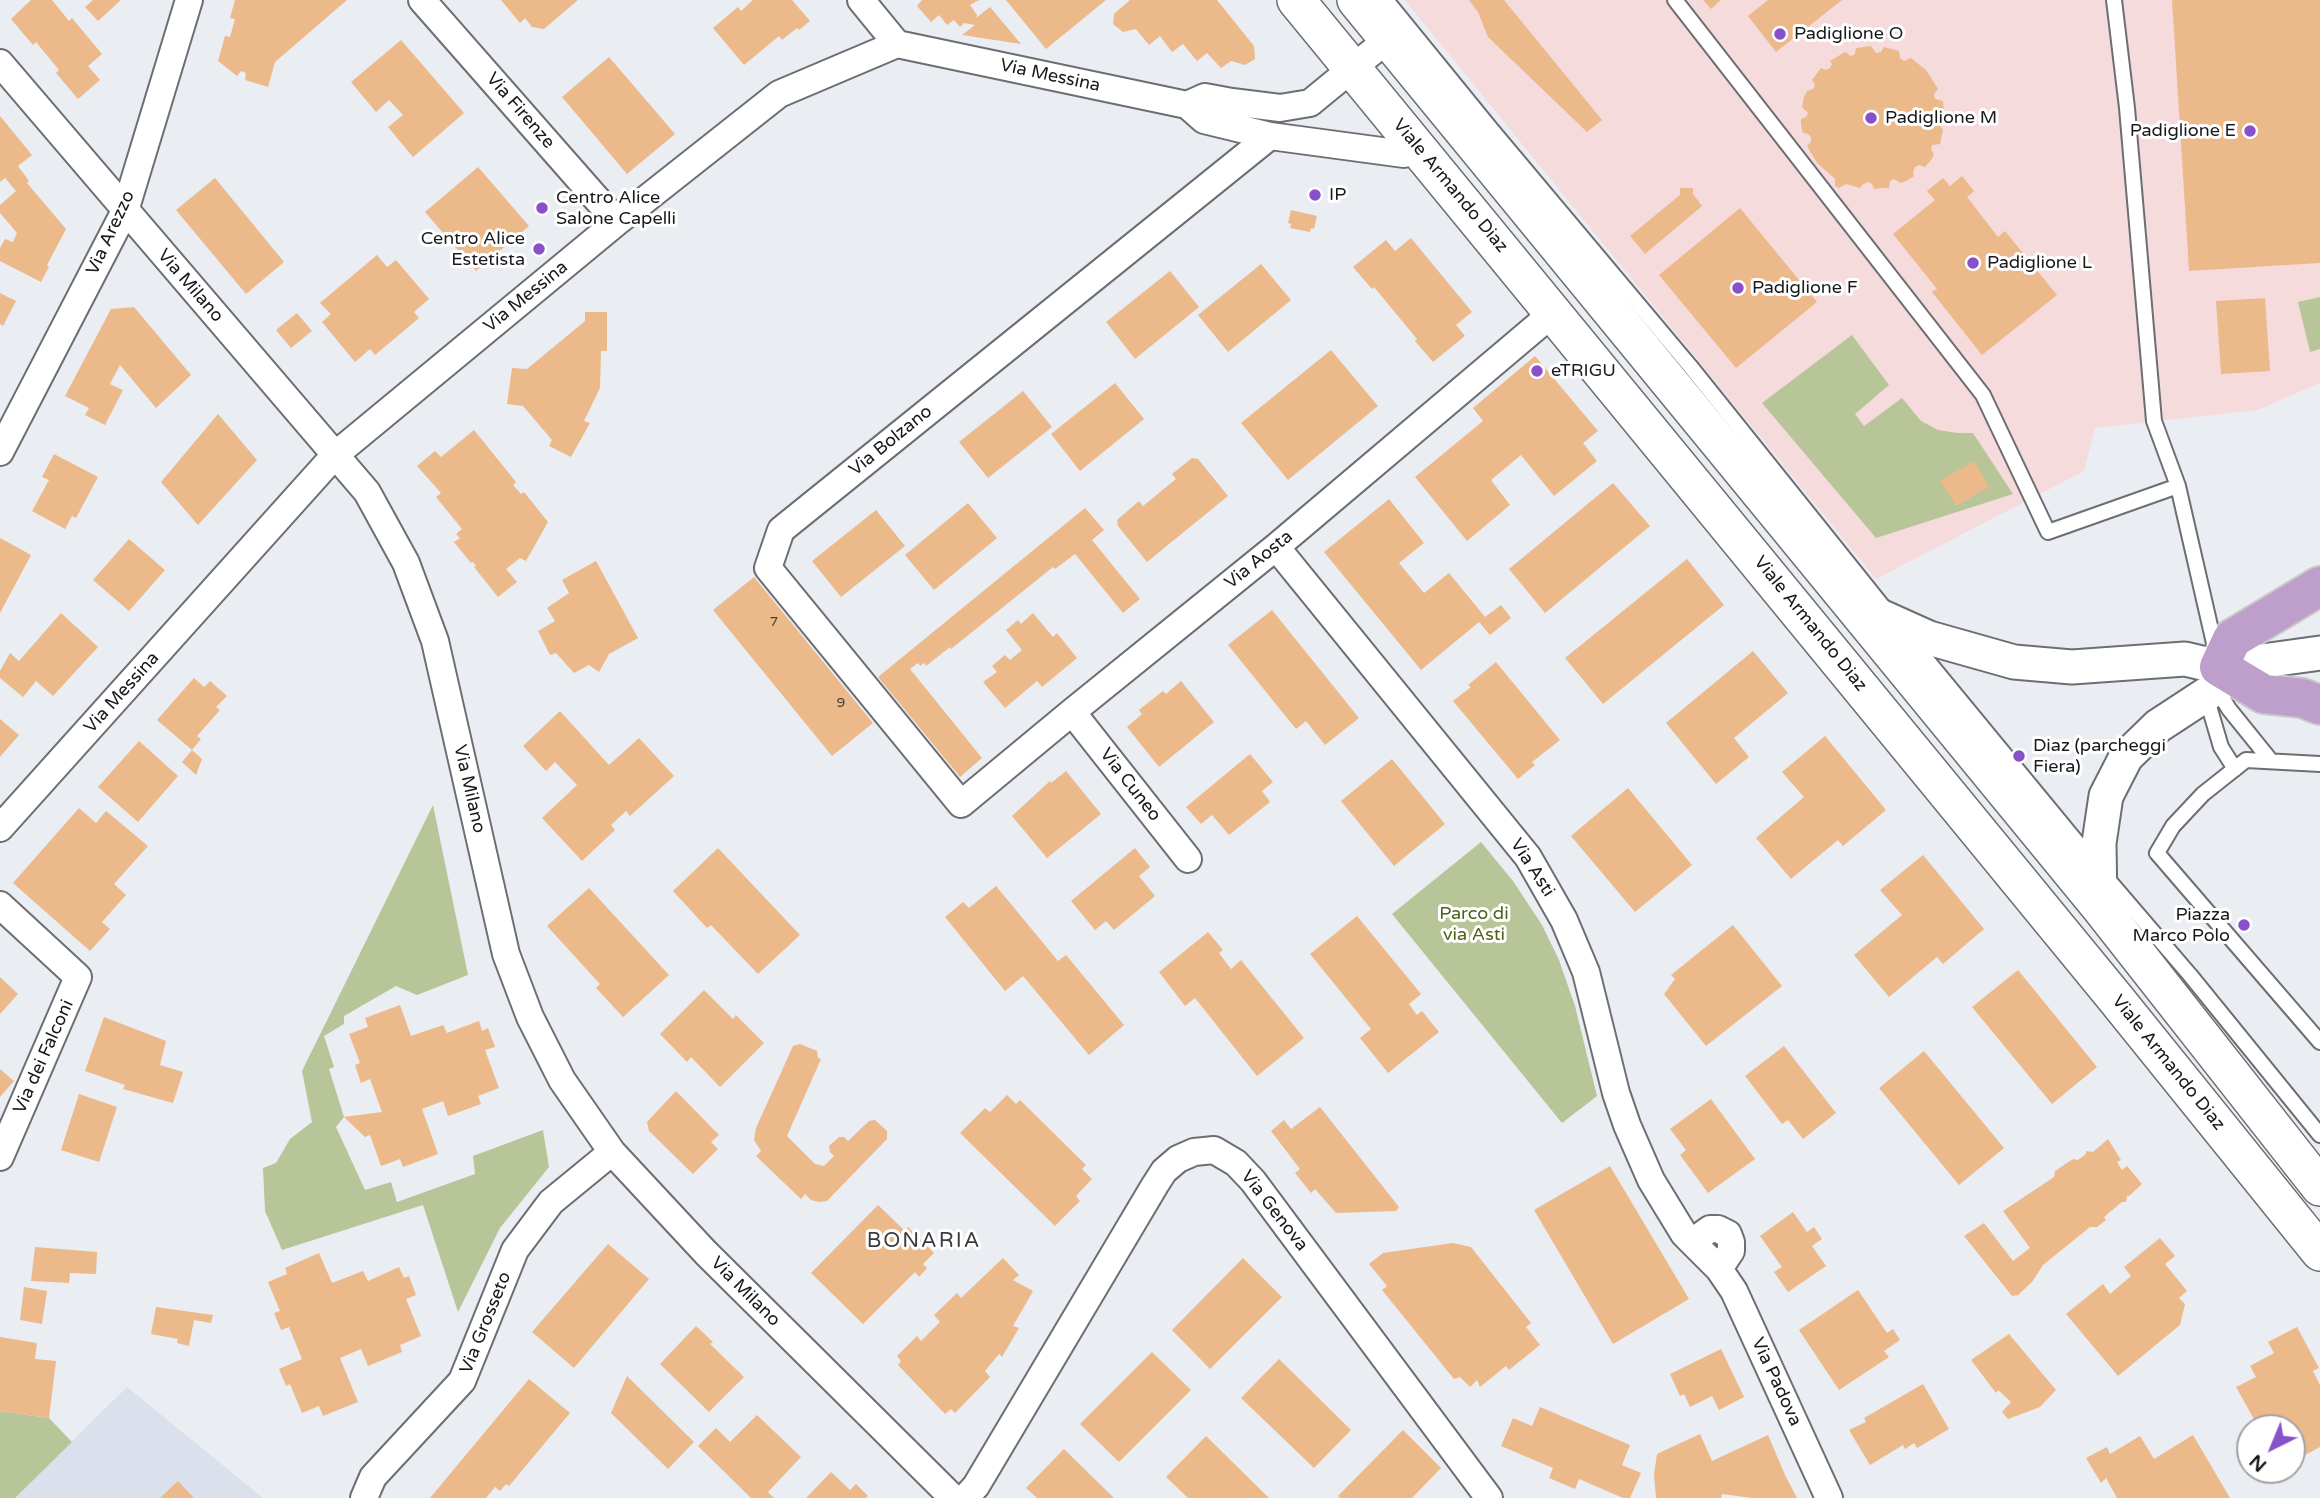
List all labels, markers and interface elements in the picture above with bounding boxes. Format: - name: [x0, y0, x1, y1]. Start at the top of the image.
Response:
- place label: Padiglione O: [1794, 23, 1903, 45]
- marker: Padiglione O: [1772, 26, 1788, 42]
- street label: Via Messina: [998, 55, 1102, 97]
- street label: Via Firenze: [481, 69, 559, 153]
- place label: Padiglione M: [1885, 107, 1997, 129]
- marker: Padiglione M: [1863, 110, 1879, 126]
- street label: Viale Armando Diaz: [1388, 115, 1512, 257]
- place label: Padiglione E: [2130, 120, 2236, 142]
- marker: Padiglione E: [2242, 123, 2258, 139]
- place label: IP: [1329, 184, 1346, 206]
- street label: Via Arezzo: [82, 187, 140, 279]
- place label: Centro Alice Salone Capelli: [556, 187, 676, 230]
- marker: IP: [1307, 187, 1323, 203]
- marker: Centro Alice Salone Capelli: [534, 200, 550, 216]
- place label: Centro Alice Estetista: [421, 228, 525, 270]
- marker: Centro Alice Estetista: [531, 241, 547, 257]
- street label: Via Milano: [152, 245, 228, 327]
- place label: Padiglione L: [1987, 252, 2092, 274]
- marker: Padiglione L: [1965, 255, 1981, 271]
- street label: Via Messina: [480, 257, 572, 337]
- place label: Padiglione F: [1752, 277, 1858, 299]
- marker: Padiglione F: [1730, 280, 1746, 296]
- place label: eTRIGU: [1551, 360, 1616, 382]
- marker: eTRIGU: [1529, 363, 1545, 379]
- street label: Via Bolzano: [845, 401, 937, 481]
- street label: Via Aosta: [1221, 526, 1297, 594]
- street label: Viale Armando Diaz: [1749, 552, 1871, 696]
- house number: 7: [770, 614, 778, 630]
- street label: Via Messina: [80, 648, 164, 738]
- house number: 9: [837, 695, 845, 711]
- place label: Diaz (parcheggi Fiera): [2033, 735, 2166, 778]
- street label: Via Milano: [448, 743, 490, 835]
- street label: Via Cuneo: [1095, 744, 1165, 826]
- marker: Diaz (parcheggi Fiera): [2011, 748, 2027, 764]
- street label: Via Asti: [1505, 835, 1559, 901]
- park label: Parco di via Asti: [1439, 903, 1509, 946]
- place label: Piazza Marco Polo: [2133, 904, 2230, 946]
- marker: Piazza Marco Polo: [2236, 917, 2252, 933]
- street label: Viale Armando Diaz: [2107, 991, 2229, 1135]
- street label: Via dei Falconi: [9, 997, 79, 1117]
- street label: Via Genova: [1236, 1166, 1312, 1256]
- district label: BONARIA: [868, 1228, 980, 1254]
- street label: Via Milano: [706, 1253, 784, 1331]
- street label: Via Grosseto: [456, 1269, 516, 1377]
- street label: Via Padova: [1746, 1334, 1806, 1430]
- north arrow: [2236, 1414, 2306, 1484]
- text: N: [2245, 1450, 2271, 1476]

